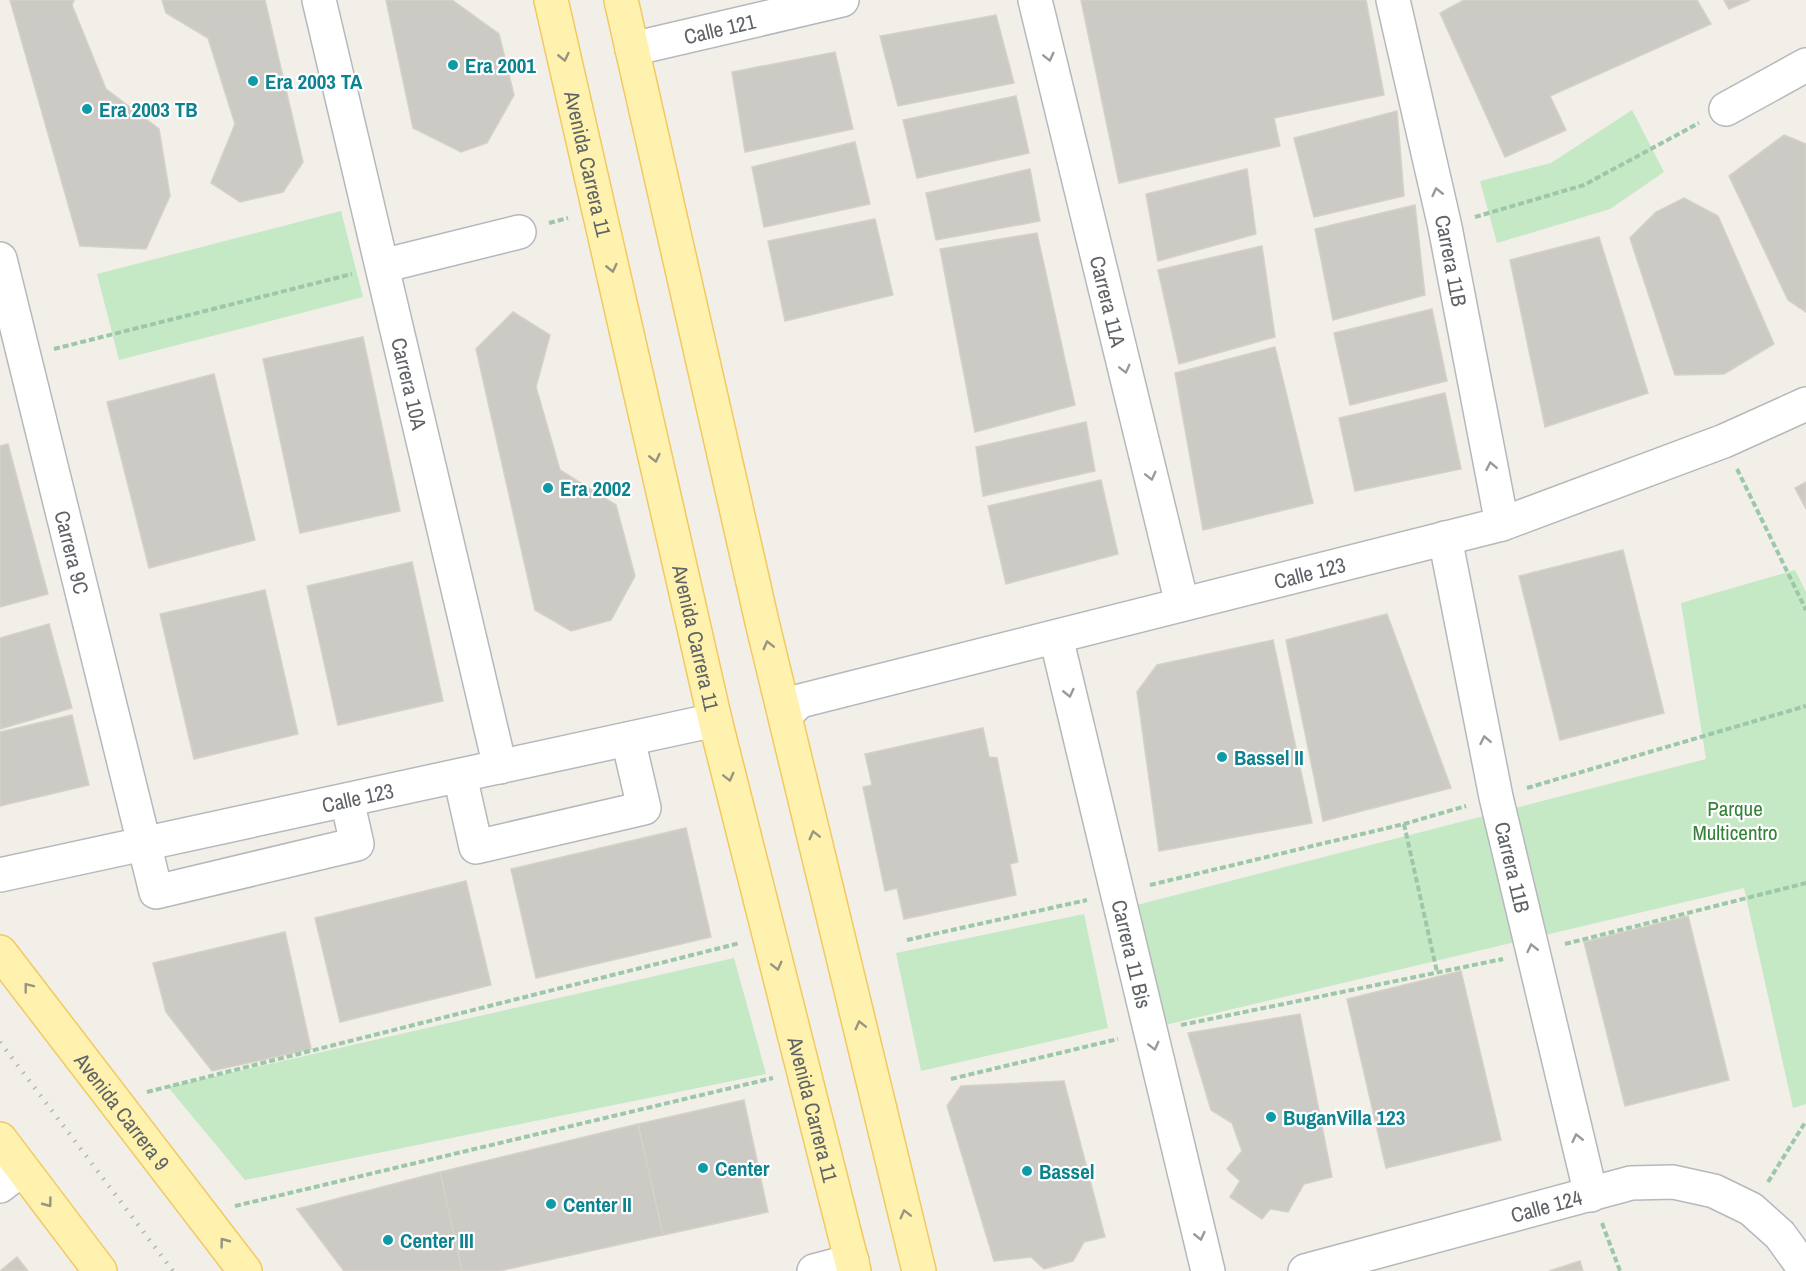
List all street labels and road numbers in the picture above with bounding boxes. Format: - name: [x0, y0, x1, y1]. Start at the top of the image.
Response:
- street label: Calle 121: [681, 6, 759, 51]
- street label: Avenida Carrera 11: [557, 87, 619, 240]
- street label: Carrera 11B: [1428, 212, 1474, 309]
- street label: Carrera 11A: [1083, 253, 1133, 350]
- street label: Carrera 10A: [385, 334, 434, 433]
- street label: Carrera 9C: [48, 507, 97, 597]
- street label: Calle 123: [1271, 550, 1348, 595]
- street label: Avenida Carrera 11: [665, 561, 727, 714]
- street label: Calle 123: [319, 776, 396, 819]
- street label: Carrera 11B: [1488, 819, 1538, 915]
- street label: Carrera 11 Bis: [1105, 897, 1159, 1011]
- street label: Avenida Carrera 11: [781, 1033, 846, 1185]
- street label: Avenida Carrera 9: [68, 1046, 177, 1176]
- street label: Calle 124: [1507, 1182, 1586, 1229]

